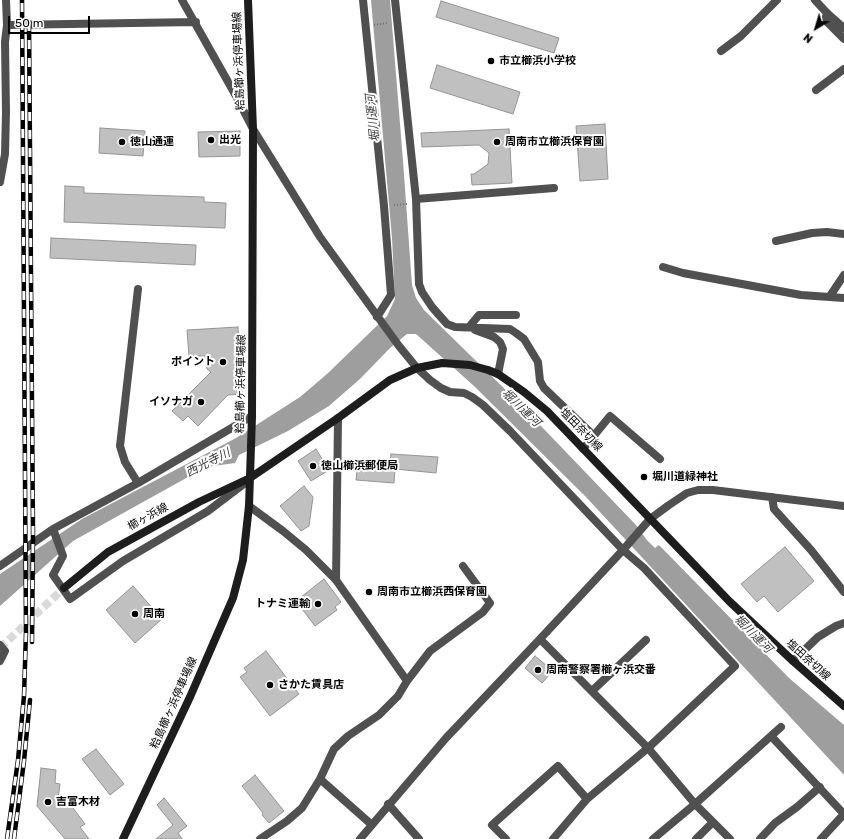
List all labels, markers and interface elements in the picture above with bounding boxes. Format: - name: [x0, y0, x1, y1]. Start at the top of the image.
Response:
- scale bar: [10, 8, 92, 34]
- north arrow: [796, 8, 836, 48]
- street label: 粭島櫛ヶ浜停車場線: [231, 11, 247, 111]
- text: 50 m: [15, 16, 43, 30]
- text: N: [801, 30, 815, 45]
- place label: 市立櫛浜小学校: [499, 54, 576, 68]
- marker: 市立櫛浜小学校: [486, 56, 496, 66]
- water label: 堀川運河: [363, 93, 383, 143]
- place label: 出光: [219, 133, 241, 147]
- place label: 徳山通運: [130, 135, 174, 149]
- marker: 出光: [206, 135, 216, 145]
- place label: 周南市立櫛浜保育園: [505, 135, 604, 149]
- marker: 徳山通運: [117, 137, 127, 147]
- marker: 周南市立櫛浜保育園: [492, 137, 502, 147]
- street label: 粭島櫛ヶ浜停車場線: [234, 334, 248, 434]
- place label: ポイント: [171, 355, 215, 369]
- marker: ポイント: [218, 357, 228, 367]
- water label: 堀川運河: [499, 386, 543, 430]
- place label: イソナガ: [149, 395, 193, 409]
- marker: イソナガ: [196, 397, 206, 407]
- street label: 塩田奈切線: [557, 406, 605, 454]
- water label: 西光寺川: [183, 446, 233, 480]
- place label: 徳山櫛浜郵便局: [321, 459, 398, 473]
- marker: 徳山櫛浜郵便局: [308, 461, 318, 471]
- place label: 堀川道緑神社: [652, 470, 718, 484]
- marker: 堀川道緑神社: [639, 472, 649, 482]
- street label: 櫛ヶ浜線: [126, 501, 170, 533]
- place label: 周南市立櫛浜西保育園: [377, 585, 487, 599]
- marker: 周南市立櫛浜西保育園: [364, 587, 374, 597]
- place label: トナミ運輸: [255, 597, 310, 611]
- marker: トナミ運輸: [313, 599, 323, 609]
- place label: 周南: [143, 607, 165, 621]
- marker: 周南: [130, 609, 140, 619]
- water label: 堀川運河: [731, 612, 775, 656]
- street label: 塩田奈切線: [783, 637, 833, 683]
- street label: 粭島櫛ヶ浜停車場線: [148, 655, 200, 751]
- place label: 周南警察署櫛ヶ浜交番: [546, 663, 656, 677]
- marker: 周南警察署櫛ヶ浜交番: [533, 665, 543, 675]
- place label: さかた賃具店: [278, 678, 344, 692]
- marker: さかた賃具店: [265, 680, 275, 690]
- place label: 吉富木材: [56, 795, 100, 809]
- marker: 吉富木材: [43, 797, 53, 807]

